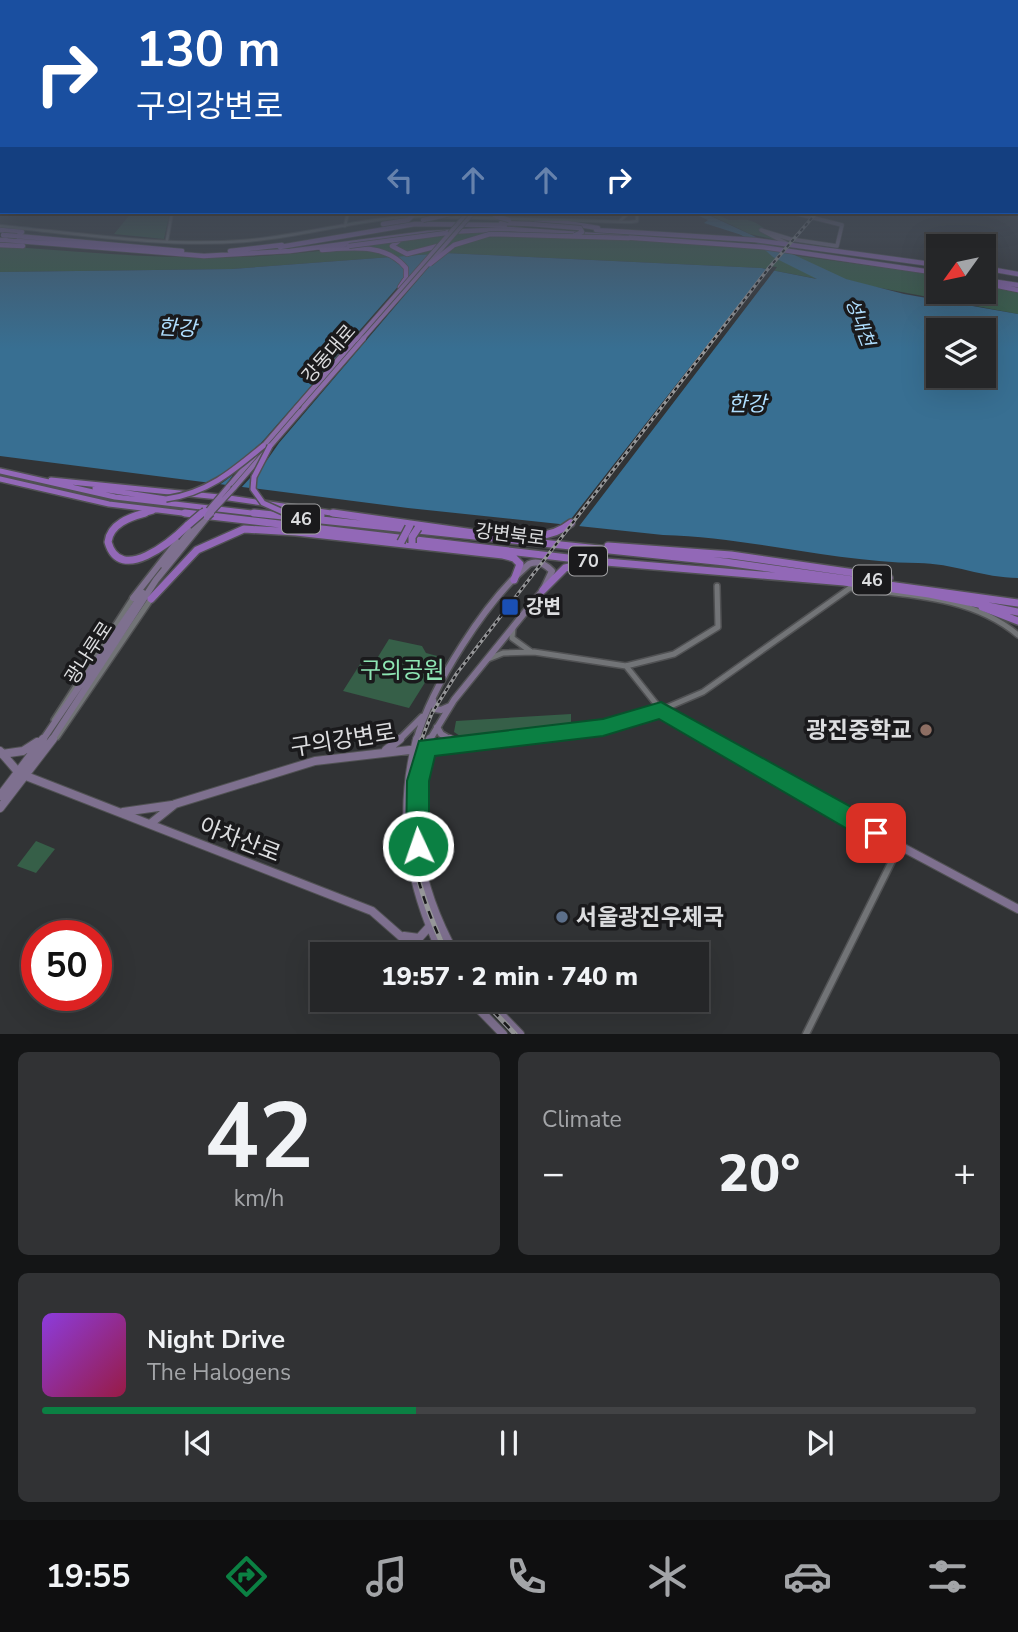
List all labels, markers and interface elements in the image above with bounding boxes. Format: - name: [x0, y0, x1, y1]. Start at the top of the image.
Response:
- text: 130 m: [136, 16, 280, 83]
- icon: right: [21, 28, 112, 119]
- text: 구의강변로: [136, 85, 283, 128]
- icon: left: [381, 161, 419, 199]
- icon: ahead: [454, 161, 492, 199]
- icon: ahead: [527, 161, 565, 199]
- icon: right: [600, 161, 638, 199]
- north arrow: [926, 234, 996, 304]
- map controls: [926, 234, 996, 388]
- water label: 성내천: [840, 295, 881, 352]
- water label: 한강: [157, 313, 200, 343]
- button: layers: [926, 318, 996, 388]
- street label: 강동대로: [296, 319, 362, 389]
- water label: 한강: [728, 390, 769, 418]
- road number: 46: [282, 504, 320, 534]
- street label: 강변북로: [474, 518, 546, 552]
- road number: 70: [569, 546, 607, 576]
- road number: 46: [853, 566, 891, 594]
- place label: 강변: [526, 594, 561, 620]
- marker: 강변: [500, 597, 520, 617]
- street label: 광나루로: [59, 617, 119, 689]
- park label: 구의공원: [360, 655, 444, 686]
- place label: 광진중학교: [806, 715, 912, 746]
- street label: 구의강변로: [288, 716, 398, 764]
- marker: 광진중학교: [918, 722, 934, 738]
- pin: [846, 803, 906, 863]
- position arrow: [381, 809, 455, 883]
- street label: 아차산로: [195, 810, 285, 870]
- icon: arrive: [857, 814, 895, 852]
- place label: 서울광진우체국: [576, 902, 724, 933]
- marker: 서울광진우체국: [554, 909, 570, 925]
- speed limit sign: 50: [21, 920, 112, 1011]
- text: 19:57 · 2 min · 740 m: [381, 959, 638, 994]
- text: 42: [204, 1075, 314, 1199]
- text: Climate: [542, 1104, 622, 1135]
- text: 20°: [718, 1138, 800, 1209]
- text: −: [542, 1148, 565, 1199]
- text: +: [953, 1148, 976, 1199]
- text: km/h: [234, 1183, 284, 1214]
- text: Night Drive: [147, 1322, 285, 1357]
- text: The Halogens: [147, 1357, 291, 1388]
- icon: previous: [179, 1424, 217, 1462]
- icon: pause: [490, 1424, 528, 1462]
- icon: next: [801, 1424, 839, 1462]
- icon: directions: [222, 1552, 271, 1601]
- icon: music: [362, 1552, 411, 1601]
- icon: phone: [502, 1552, 551, 1601]
- icon: climate: [643, 1552, 692, 1601]
- icon: car: [783, 1552, 832, 1601]
- icon: filters: [923, 1552, 972, 1601]
- text: 19:55: [46, 1555, 130, 1598]

